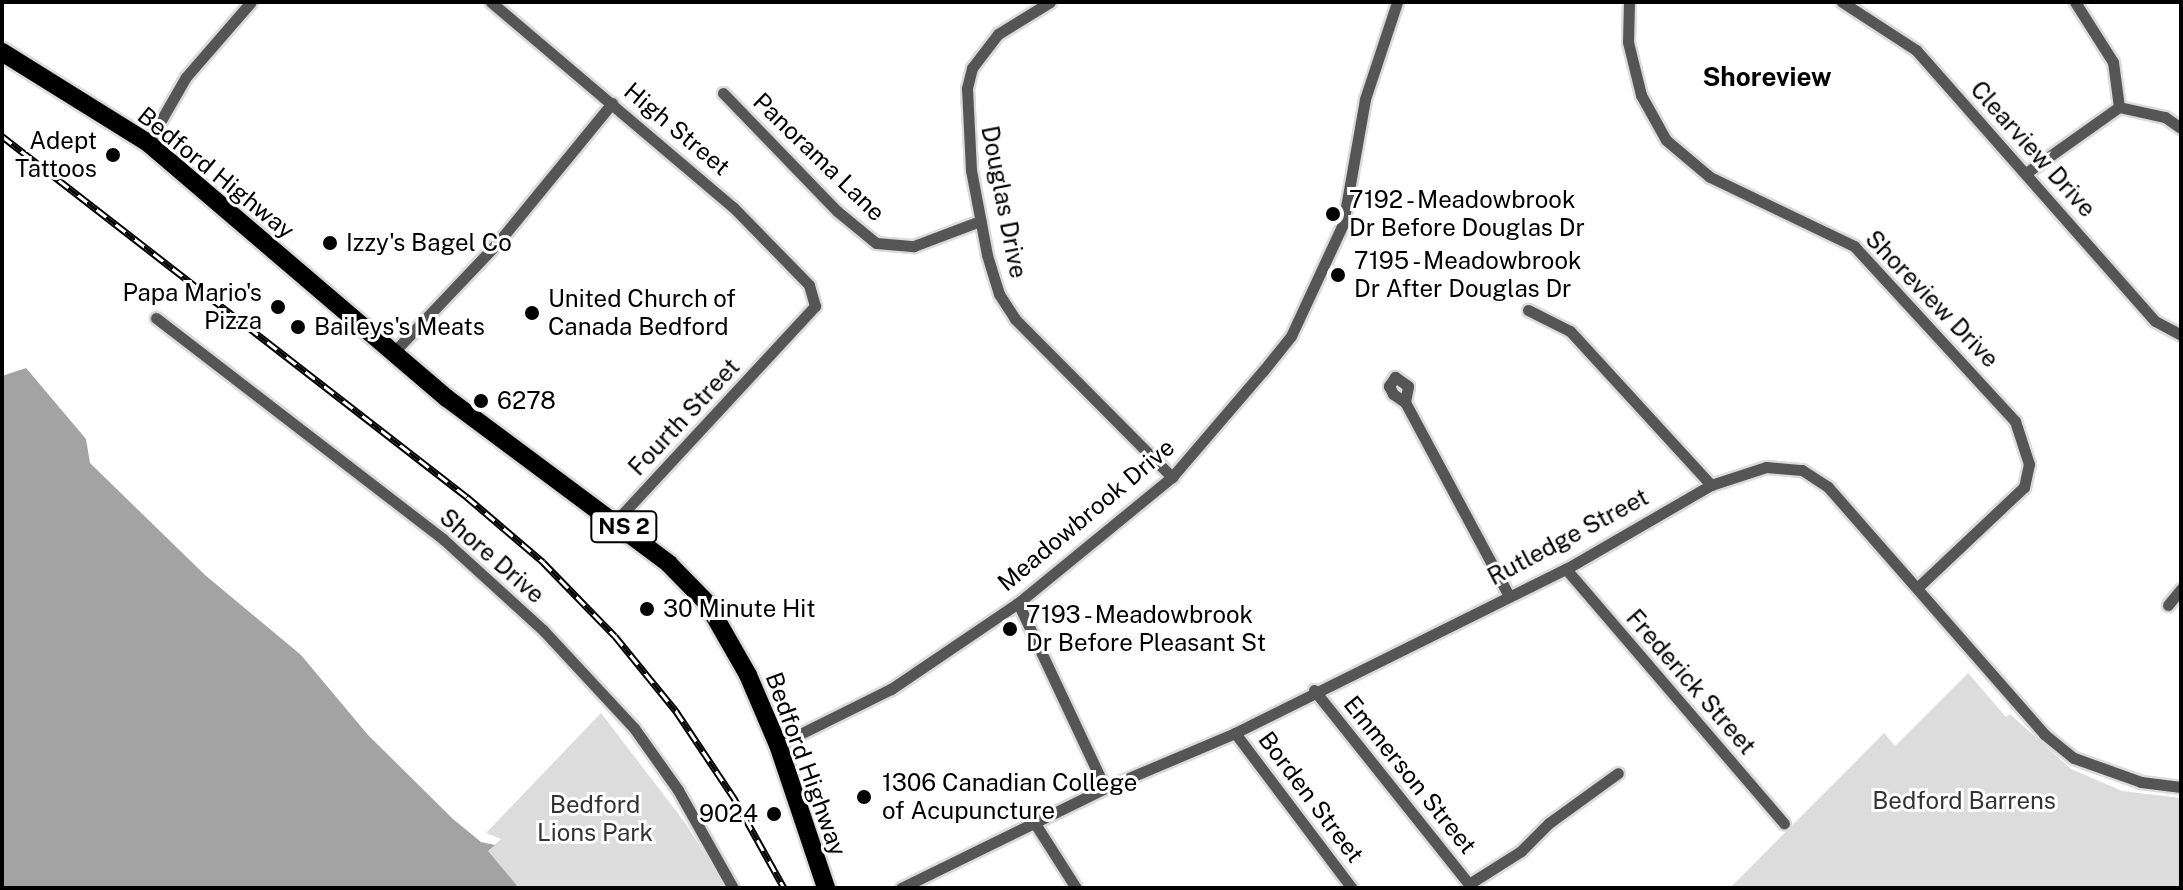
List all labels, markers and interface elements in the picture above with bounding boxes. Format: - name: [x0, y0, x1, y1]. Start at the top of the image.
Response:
- district label: Shoreview: [1702, 61, 1832, 93]
- street label: Clearview Drive: [1964, 75, 2102, 223]
- street label: High Street: [618, 77, 736, 181]
- street label: Panorama Lane: [747, 87, 891, 227]
- street label: Bedford Highway: [132, 101, 300, 245]
- street label: Douglas Drive: [975, 123, 1033, 281]
- place label: Adept Tattoos: [15, 127, 97, 183]
- marker: Adept Tattoos: [104, 146, 122, 164]
- place label: 7192 - Meadowbrook Dr Before Douglas Dr: [1349, 186, 1585, 242]
- marker: 7192 - Meadowbrook Dr Before Douglas Dr: [1324, 205, 1342, 223]
- street label: Shoreview Drive: [1859, 224, 2005, 374]
- place label: Izzy's Bagel Co: [346, 229, 512, 257]
- marker: Izzy's Bagel Co: [321, 234, 339, 252]
- place label: 7195 - Meadowbrook Dr After Douglas Dr: [1354, 247, 1588, 303]
- marker: 7195 - Meadowbrook Dr After Douglas Dr: [1329, 266, 1347, 284]
- place label: Papa Mario's Pizza: [122, 279, 262, 335]
- place label: United Church of Canada Bedford: [548, 285, 736, 341]
- marker: Papa Mario's Pizza: [269, 298, 287, 316]
- marker: United Church of Canada Bedford: [523, 304, 541, 322]
- place label: Baileys's Meats: [314, 313, 485, 341]
- marker: Baileys's Meats: [289, 318, 307, 336]
- street label: Fourth Street: [622, 352, 746, 482]
- place label: 6278: [497, 387, 556, 415]
- marker: 6278: [472, 392, 490, 410]
- street label: Meadowbrook Drive: [992, 433, 1180, 597]
- street label: Rutledge Street: [1483, 483, 1653, 591]
- street label: Shore Drive: [434, 503, 550, 609]
- road number: NS 2: [590, 509, 658, 545]
- place label: 30 Minute Hit: [663, 595, 816, 623]
- marker: 30 Minute Hit: [638, 600, 656, 618]
- place label: 7193 - Meadowbrook Dr Before Pleasant St: [1026, 601, 1266, 657]
- street label: Frederick Street: [1620, 604, 1762, 760]
- marker: 7193 - Meadowbrook Dr Before Pleasant St: [1001, 620, 1019, 638]
- street label: Bedford Highway: [759, 668, 853, 860]
- street label: Emmerson Street: [1338, 690, 1482, 860]
- street label: Borden Street: [1252, 726, 1370, 868]
- place label: 1306 Canadian College of Acupuncture: [882, 769, 1137, 825]
- marker: 1306 Canadian College of Acupuncture: [853, 786, 875, 808]
- park label: Bedford Barrens: [1872, 787, 2056, 815]
- park label: Bedford Lions Park: [537, 791, 653, 847]
- place label: 9024: [699, 800, 758, 828]
- marker: 9024: [765, 805, 783, 823]

